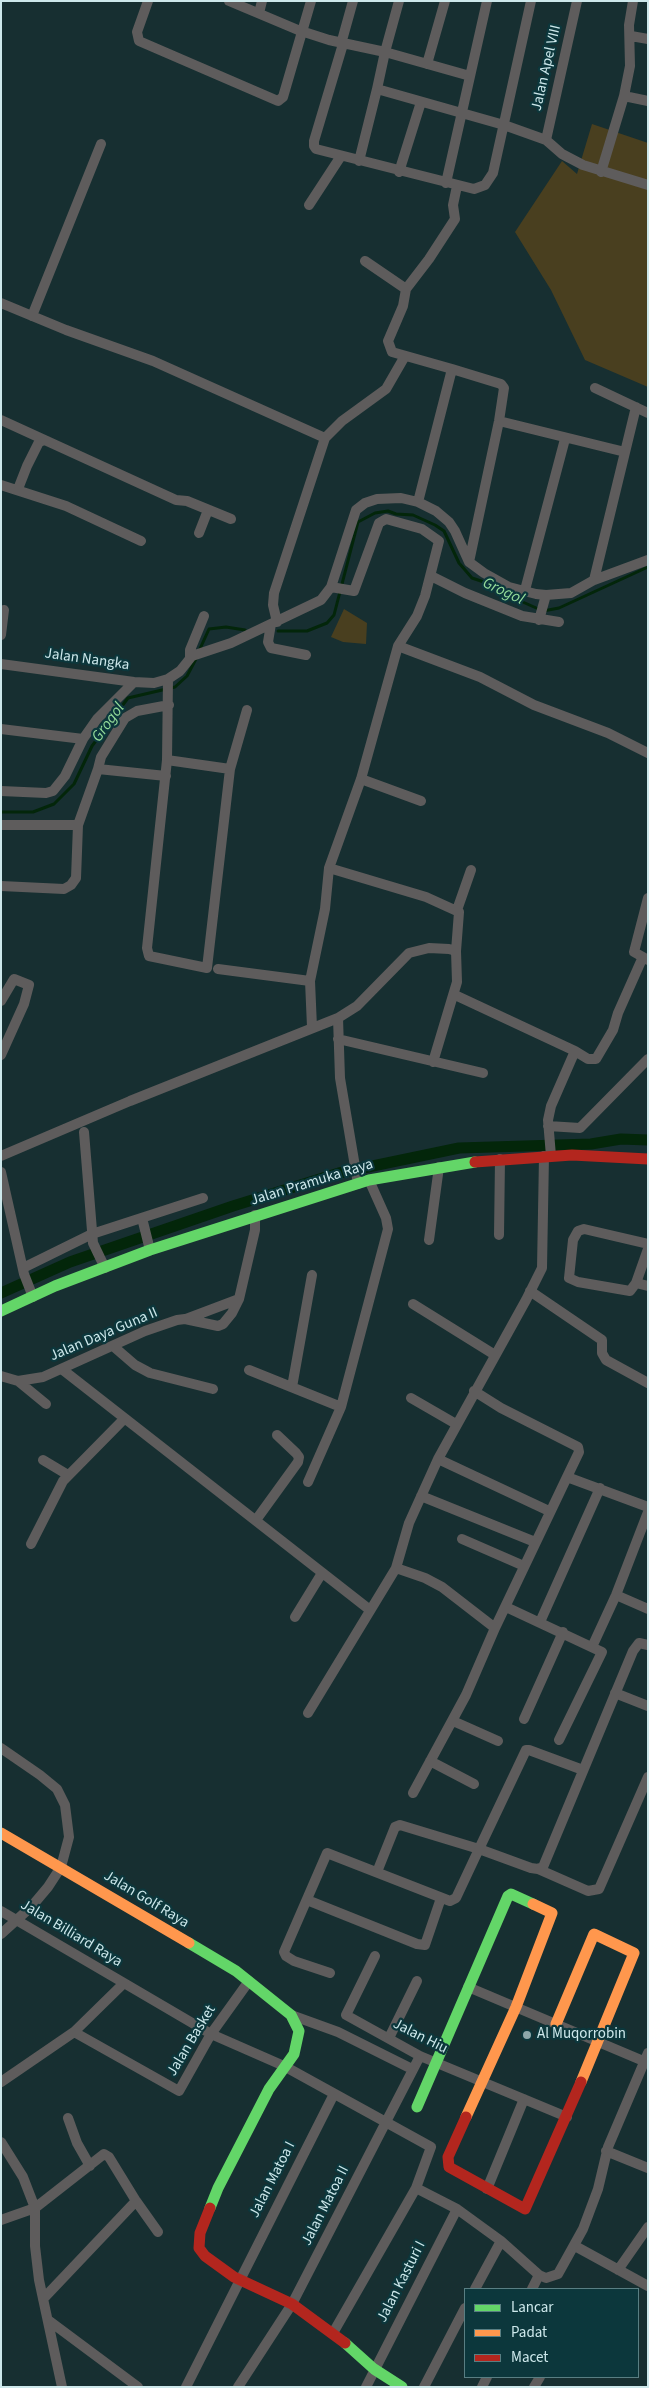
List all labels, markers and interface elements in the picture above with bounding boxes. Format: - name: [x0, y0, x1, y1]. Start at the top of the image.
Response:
- street label: Jalan Apel VIII: [528, 23, 566, 113]
- water label: Grogol: [479, 574, 527, 610]
- street label: Jalan Nangka: [44, 645, 130, 675]
- water label: Grogol: [88, 700, 130, 746]
- street label: Jalan Pramuka Raya: [249, 1156, 375, 1210]
- street label: Jalan Daya Guna II: [47, 1304, 161, 1366]
- street label: Jalan Golf Raya: [100, 1868, 192, 1932]
- street label: Jalan Billiard Raya: [17, 1897, 125, 1971]
- street label: Jalan Basket: [164, 2002, 220, 2080]
- street label: Jalan Hiu: [390, 2016, 450, 2058]
- place label: Al Muqorrobin: [537, 2026, 626, 2044]
- marker: Al Muqorrobin: [521, 2029, 533, 2041]
- street label: Jalan Matoa I: [246, 2139, 300, 2221]
- street label: Jalan Matoa II: [298, 2163, 354, 2249]
- street label: Jalan Kasturi I: [374, 2238, 430, 2326]
- legend: [464, 2288, 639, 2378]
- text: Lancar: [511, 2297, 554, 2318]
- text: Padat: [511, 2322, 547, 2343]
- text: Macet: [511, 2347, 548, 2368]

